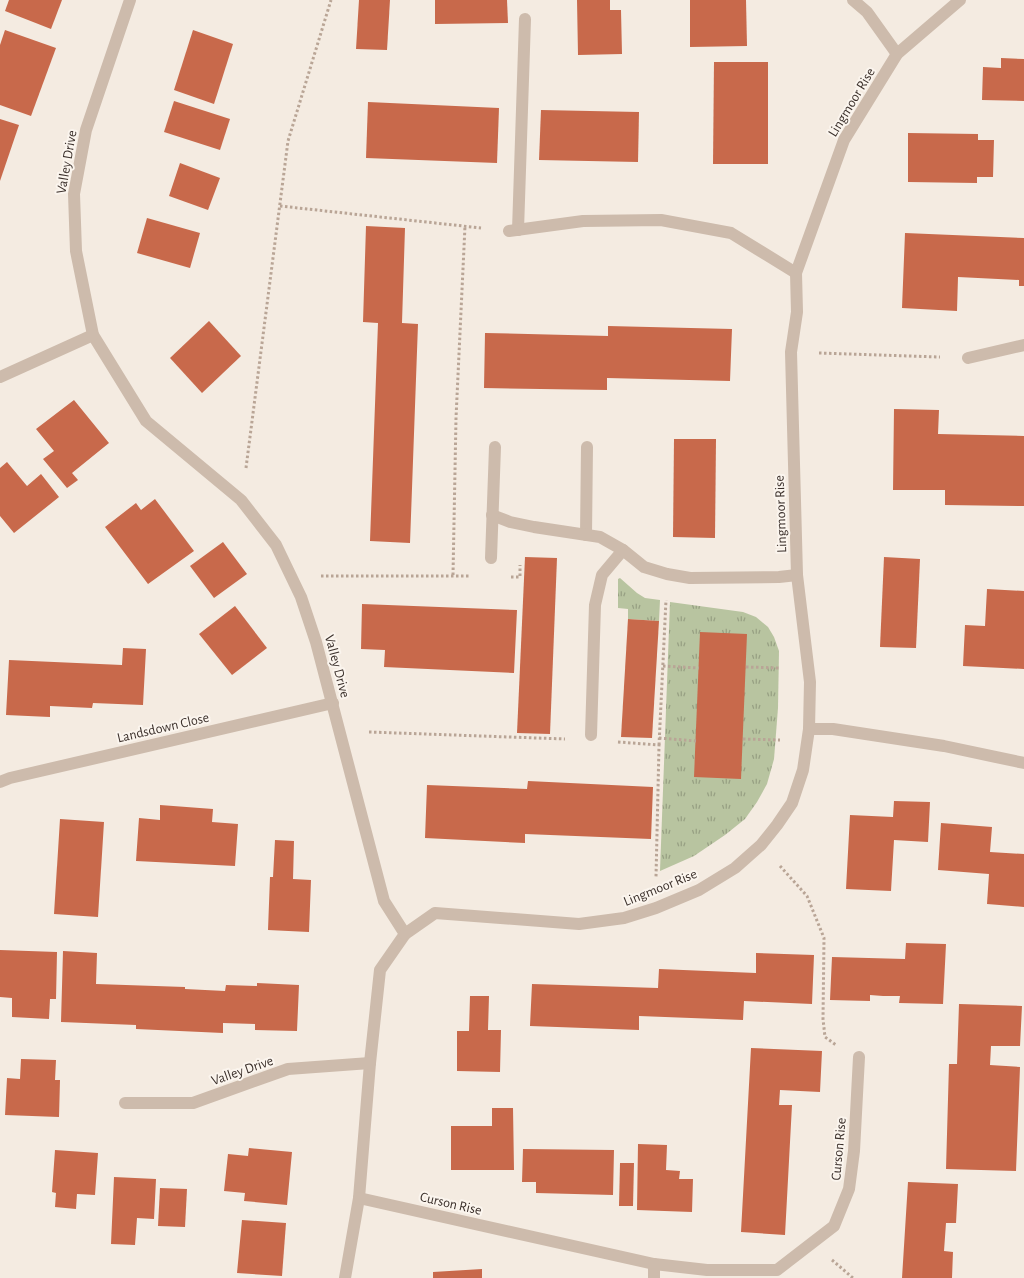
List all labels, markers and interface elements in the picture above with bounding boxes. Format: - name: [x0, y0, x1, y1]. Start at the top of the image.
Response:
- street label: Lingmoor Rise: [826, 66, 878, 139]
- street label: Valley Drive: [55, 129, 79, 195]
- street label: Lingmoor Rise: [773, 475, 789, 553]
- street label: Valley Drive: [322, 633, 352, 699]
- street label: Landsdown Close: [116, 711, 211, 745]
- street label: Lingmoor Rise: [622, 867, 699, 909]
- street label: Valley Drive: [210, 1054, 275, 1088]
- street label: Curson Rise: [829, 1117, 849, 1181]
- street label: Curson Rise: [419, 1190, 483, 1218]

